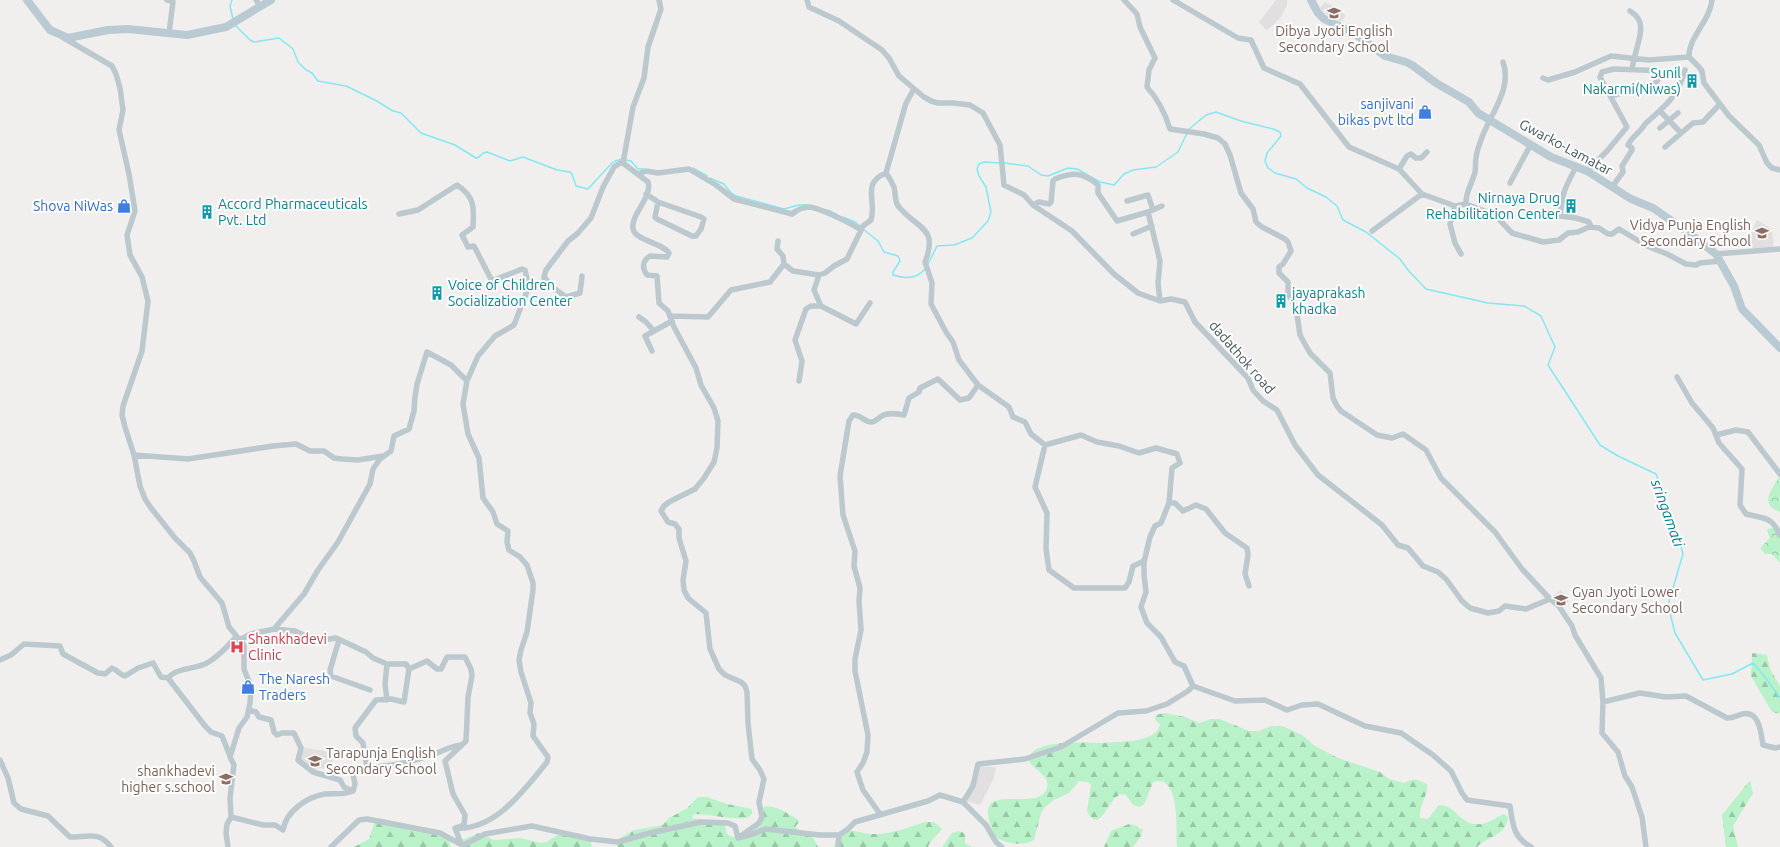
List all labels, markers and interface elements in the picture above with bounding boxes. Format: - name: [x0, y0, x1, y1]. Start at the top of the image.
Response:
- school or university icon: Dibya Jyoti English Secondary School: [1326, 5, 1342, 21]
- place label: Dibya Jyoti English Secondary School: [1275, 23, 1393, 55]
- place label: Sunil Nakarmi(Niwas): [1583, 65, 1681, 97]
- building icon: Sunil Nakarmi(Niwas): [1684, 73, 1700, 89]
- place label: sanjivani bikas pvt ltd: [1338, 96, 1414, 128]
- shop icon: sanjivani bikas pvt ltd: [1417, 104, 1433, 120]
- street label: Gwarko-Lamatar: [1517, 116, 1616, 179]
- place label: Nirnaya Drug Rehabilitation Center: [1426, 190, 1561, 222]
- place label: Accord Pharmaceuticals Pvt. Ltd: [218, 196, 368, 228]
- place label: Shova NiWas: [33, 198, 113, 214]
- shop icon: Shova NiWas: [116, 198, 132, 214]
- building icon: Nirnaya Drug Rehabilitation Center: [1563, 198, 1579, 214]
- building icon: Accord Pharmaceuticals Pvt. Ltd: [199, 204, 215, 220]
- place label: Vidya Punja English Secondary School: [1630, 217, 1751, 249]
- school or university icon: Vidya Punja English Secondary School: [1754, 225, 1770, 241]
- place label: Voice of Children Socialization Center: [448, 277, 573, 309]
- building icon: Voice of Children Socialization Center: [429, 285, 445, 301]
- place label: jayaprakash khadka: [1291, 285, 1366, 317]
- building icon: jayaprakash khadka: [1273, 293, 1289, 309]
- street label: dadathok road: [1206, 317, 1278, 397]
- water label: sringamati: [1648, 476, 1688, 550]
- place label: Gyan Jyoti Lower Secondary School: [1572, 584, 1683, 616]
- school or university icon: Gyan Jyoti Lower Secondary School: [1553, 592, 1569, 608]
- place label: Shankhadevi Clinic: [248, 631, 327, 663]
- hospital icon: Shankhadevi Clinic: [229, 639, 245, 655]
- place label: The Naresh Traders: [259, 671, 330, 703]
- shop icon: The Naresh Traders: [240, 679, 256, 695]
- place label: Tarapunja English Secondary School: [326, 745, 437, 777]
- school or university icon: Tarapunja English Secondary School: [307, 753, 323, 769]
- place label: shankhadevi higher s.school: [121, 763, 215, 795]
- school or university icon: shankhadevi higher s.school: [218, 771, 234, 787]

